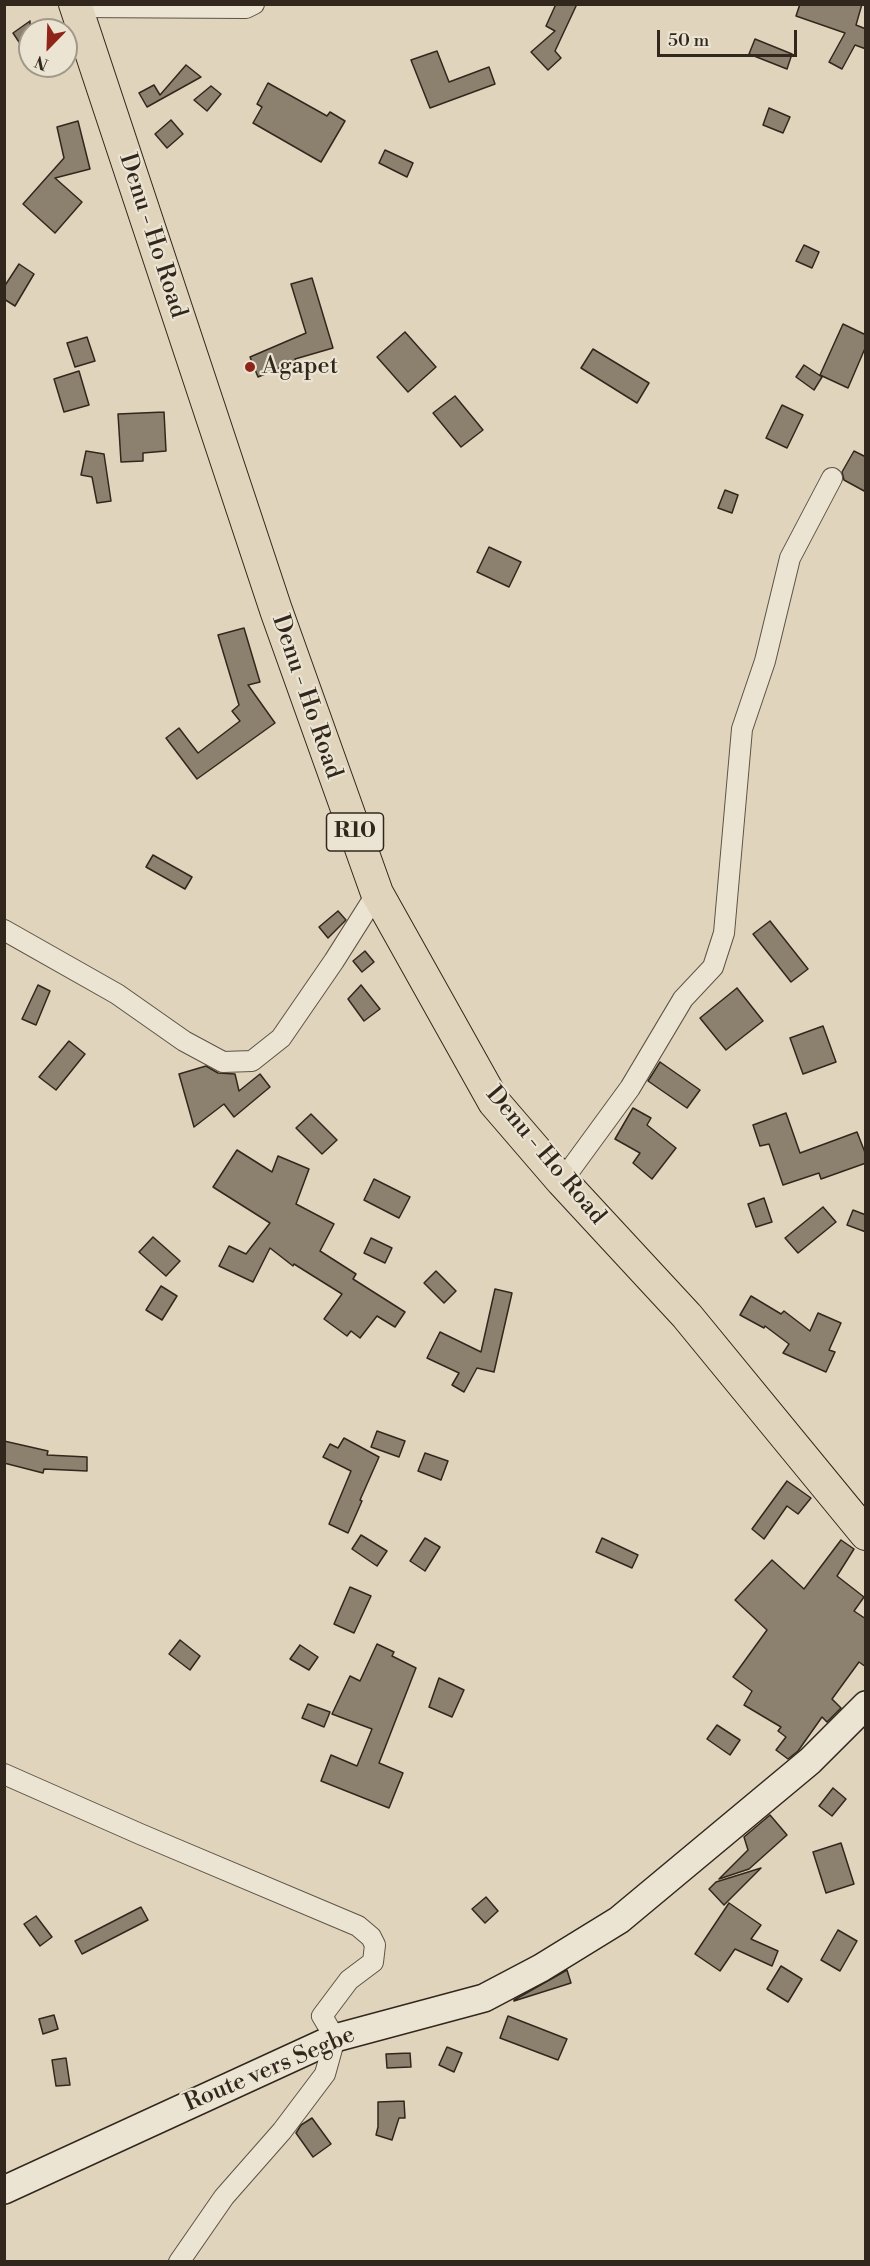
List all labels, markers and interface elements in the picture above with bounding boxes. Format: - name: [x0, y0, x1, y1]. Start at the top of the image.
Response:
- north arrow: [18, 18, 78, 78]
- scale bar: [660, 18, 800, 56]
- text: 50 m: [668, 29, 709, 52]
- text: N: [32, 51, 51, 74]
- street label: Denu - Ho Road: [112, 150, 192, 322]
- place label: Agapet: [262, 353, 338, 381]
- marker: Agapet: [243, 360, 257, 374]
- street label: Denu - Ho Road: [264, 611, 348, 783]
- road number: R10: [326, 813, 384, 851]
- street label: Denu - Ho Road: [479, 1081, 611, 1231]
- street label: Route vers Segbe: [180, 2021, 360, 2119]

